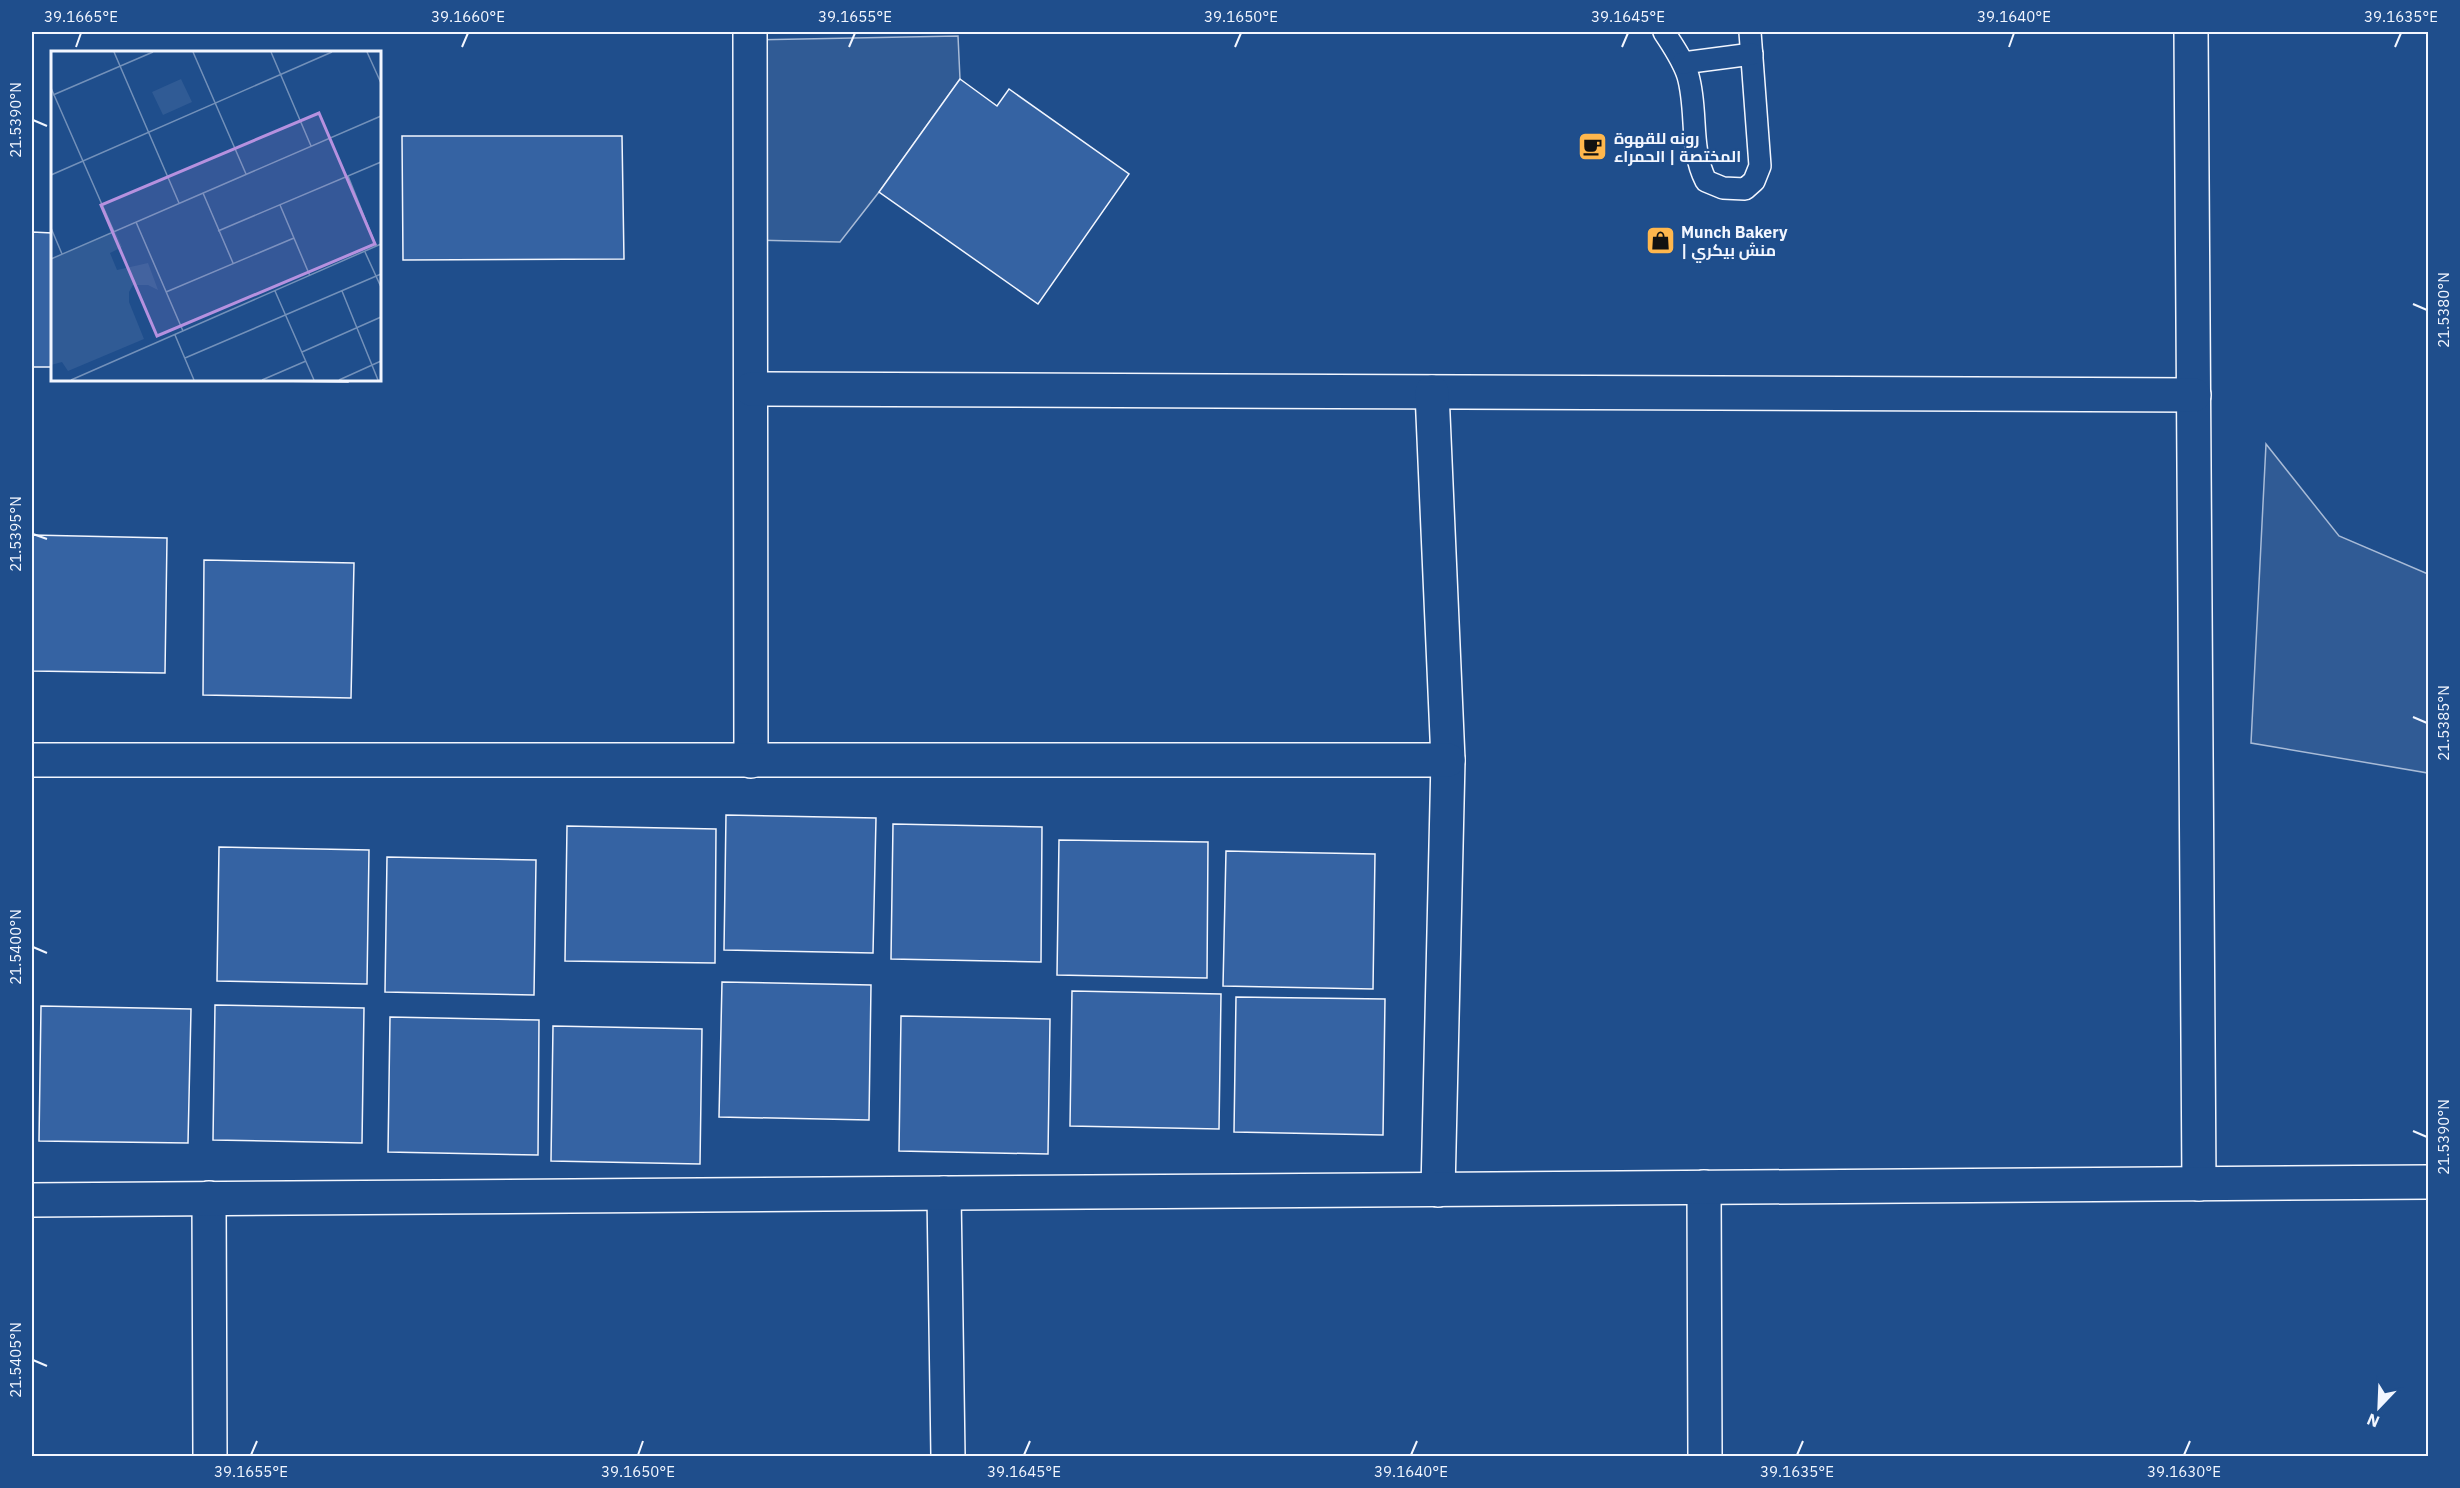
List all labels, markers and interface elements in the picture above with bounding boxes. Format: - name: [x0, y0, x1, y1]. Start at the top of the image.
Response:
- text: 39.1665°E: [44, 7, 118, 26]
- text: 39.1660°E: [431, 7, 505, 26]
- text: 39.1655°E: [818, 7, 892, 26]
- text: 39.1650°E: [1204, 7, 1278, 26]
- text: 39.1645°E: [1591, 7, 1665, 26]
- text: 39.1640°E: [1977, 7, 2051, 26]
- text: 39.1635°E: [2364, 7, 2438, 26]
- inset map: [51, 51, 381, 381]
- text: 21.5390°N: [6, 82, 25, 158]
- place label: رونه للقهوة المختصة | الحمراء: [1614, 128, 1741, 166]
- cafe icon: رونه للقهوة المختصة | الحمراء: [1577, 131, 1609, 163]
- place label: Munch Bakery | منش بيكري: [1681, 222, 1788, 263]
- shop icon: Munch Bakery | منش بيكري: [1644, 225, 1676, 257]
- text: 21.5380°N: [2434, 272, 2453, 348]
- text: 21.5395°N: [6, 496, 25, 572]
- text: 21.5385°N: [2434, 685, 2453, 761]
- text: 21.5400°N: [6, 909, 25, 985]
- text: 21.5390°N: [2434, 1099, 2453, 1175]
- text: 21.5405°N: [6, 1322, 25, 1398]
- north arrow: [2349, 1377, 2409, 1437]
- text: N: [2364, 1409, 2382, 1432]
- text: 39.1655°E: [214, 1462, 288, 1481]
- text: 39.1650°E: [601, 1462, 675, 1481]
- text: 39.1645°E: [987, 1462, 1061, 1481]
- text: 39.1640°E: [1374, 1462, 1448, 1481]
- text: 39.1635°E: [1760, 1462, 1834, 1481]
- text: 39.1630°E: [2147, 1462, 2221, 1481]

